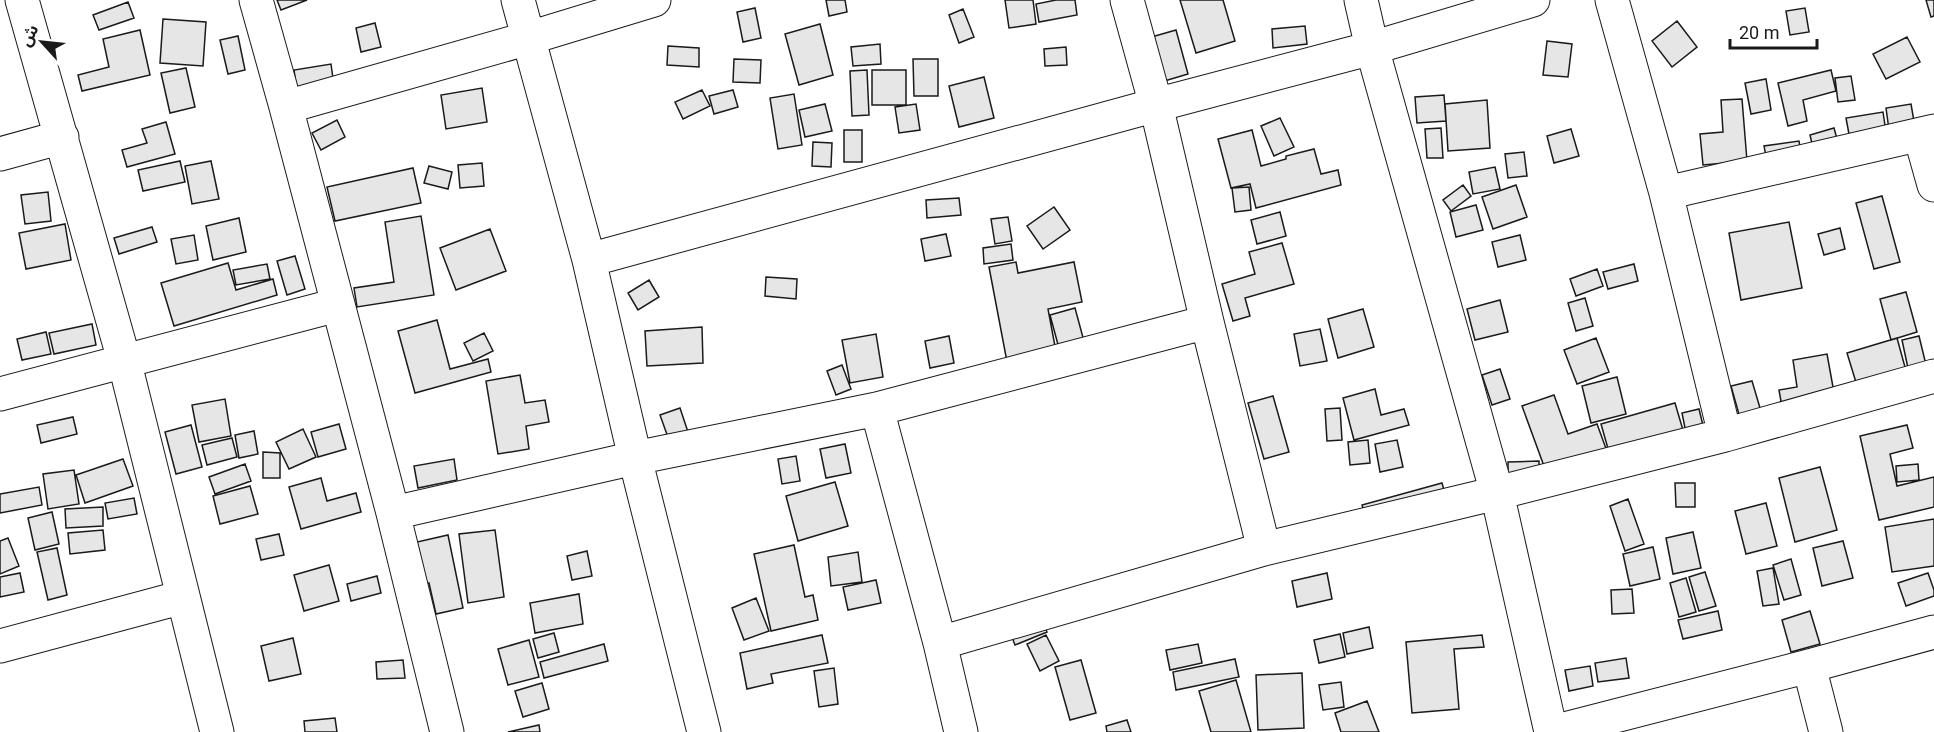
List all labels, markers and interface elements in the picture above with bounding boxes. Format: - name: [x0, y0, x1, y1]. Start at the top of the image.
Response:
- north arrow: [12, 12, 72, 72]
- scale bar: [1730, 12, 1817, 50]
- text: ش: [16, 21, 43, 49]
- text: 20 m: [1739, 22, 1779, 43]

